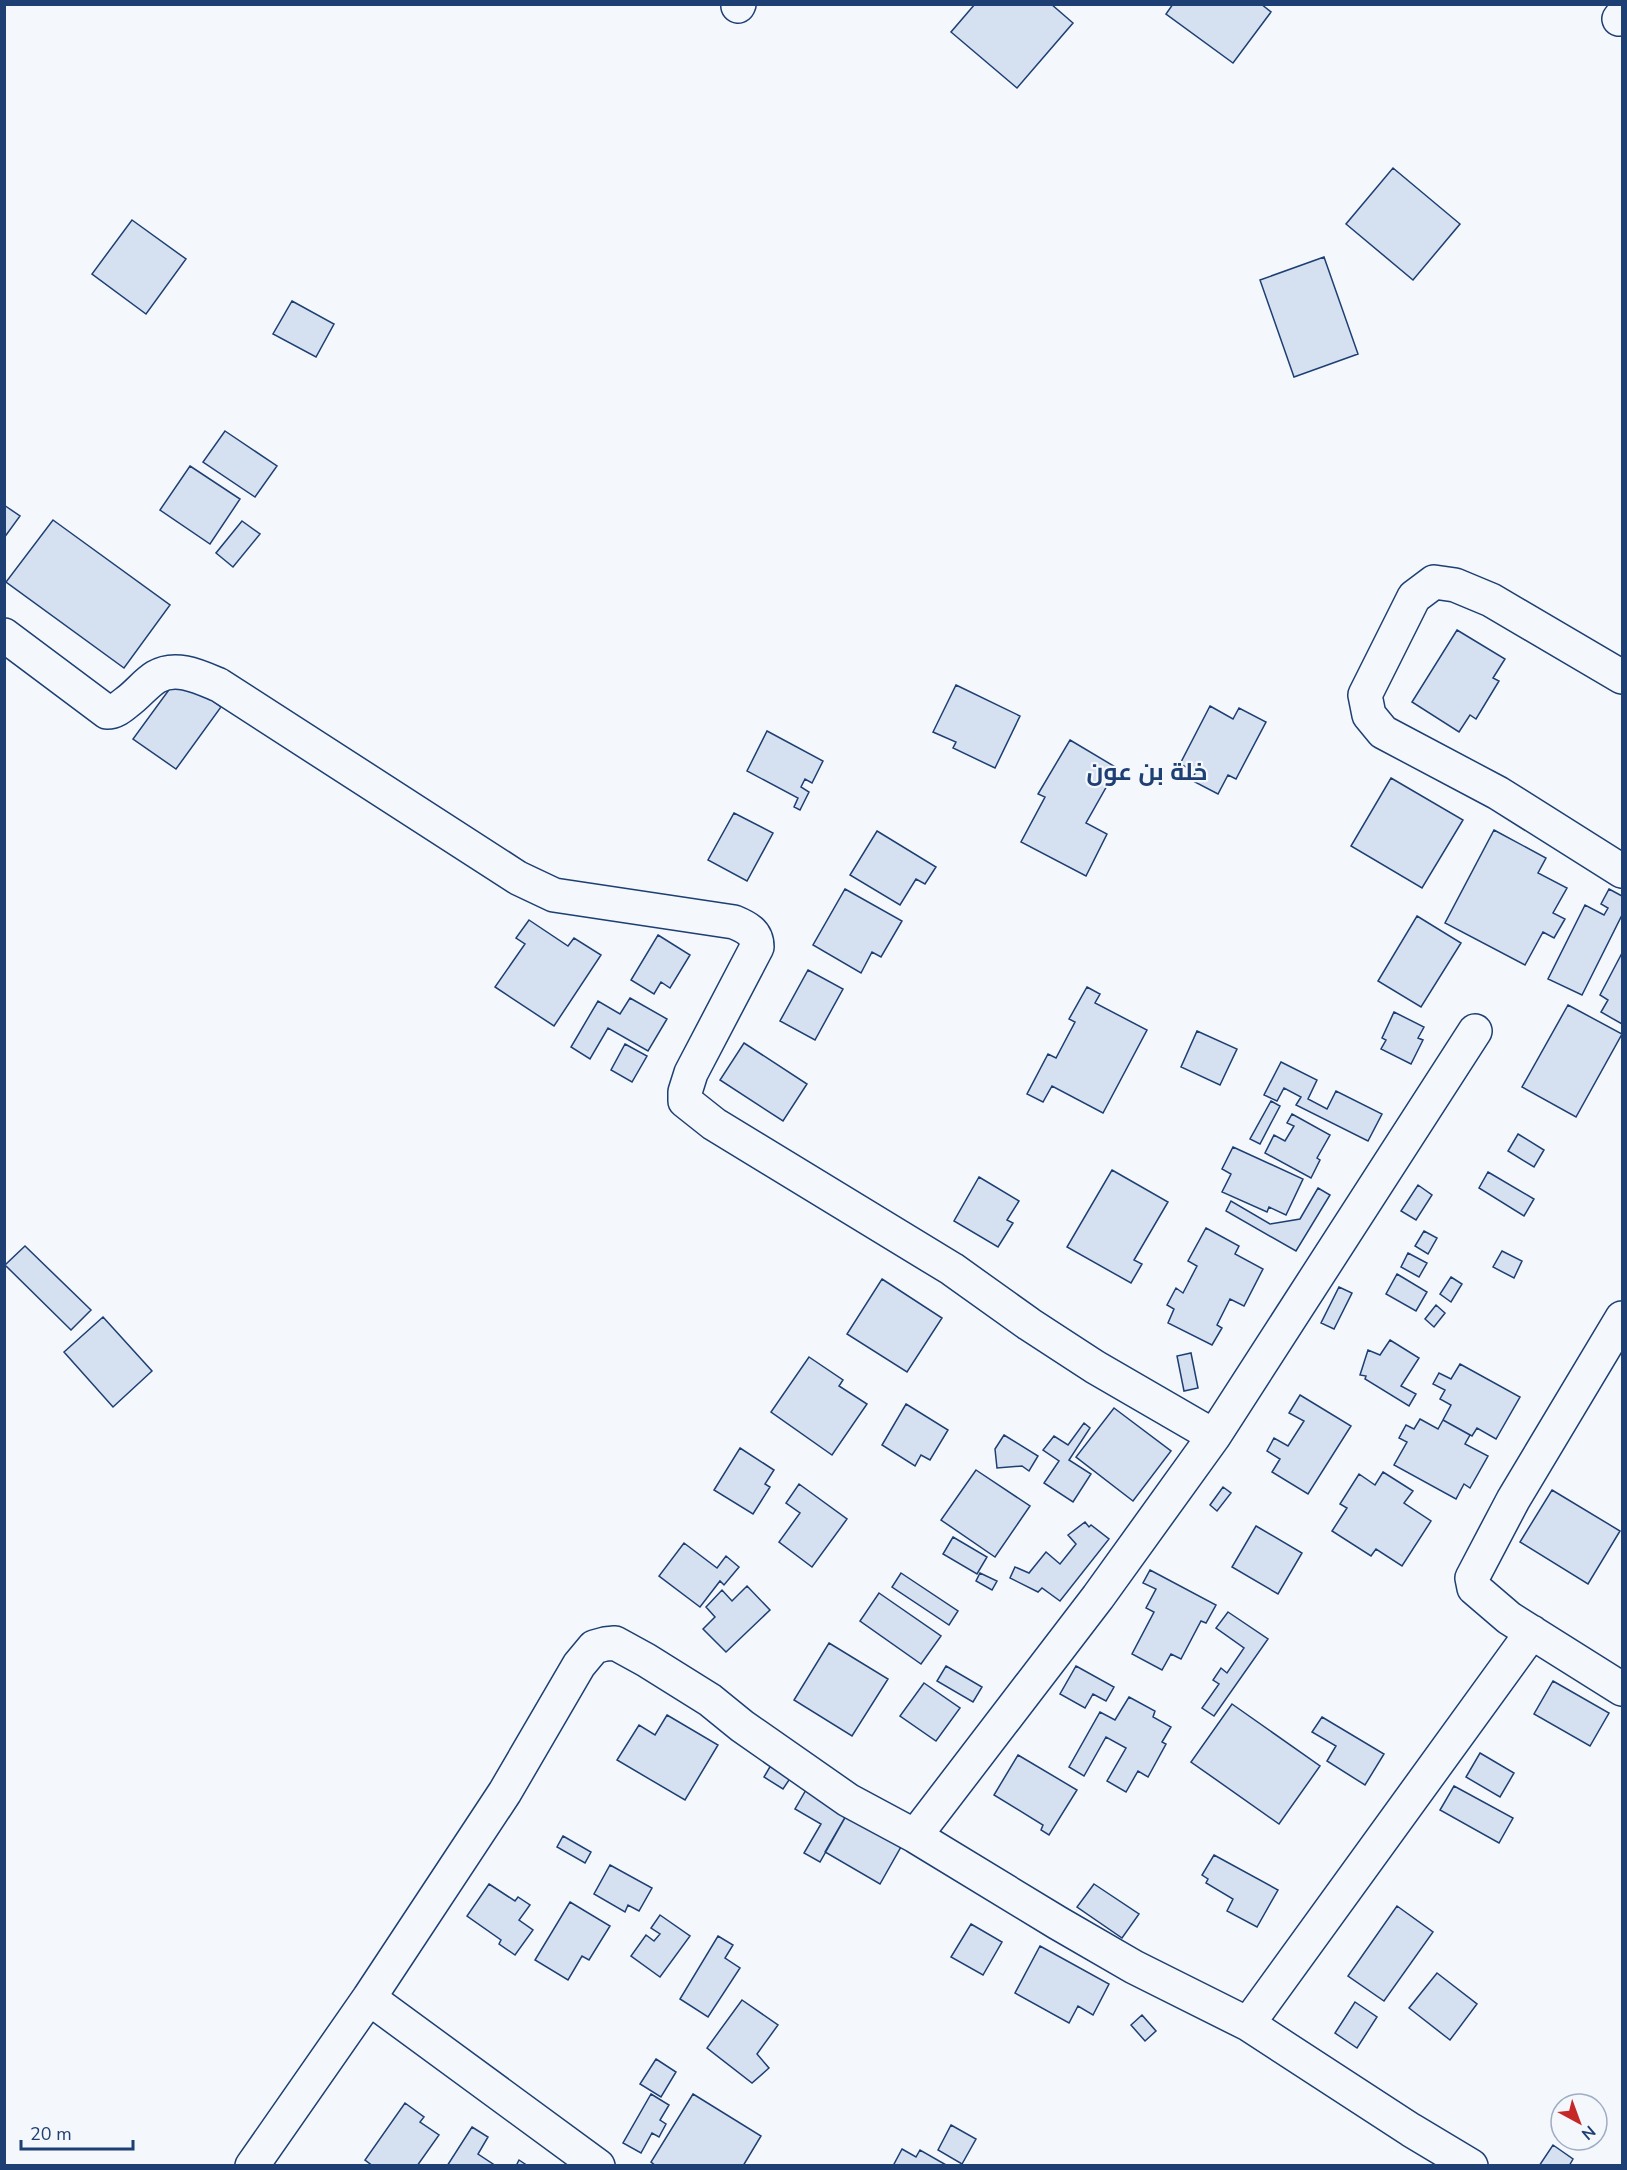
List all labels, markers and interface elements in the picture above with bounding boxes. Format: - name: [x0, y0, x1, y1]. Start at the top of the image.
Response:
- district label: خلة بن عون: [1087, 756, 1207, 788]
- north arrow: [1549, 2092, 1609, 2152]
- scale bar: [21, 2113, 134, 2151]
- text: N: [1576, 2120, 1600, 2145]
- text: 20 m: [30, 2122, 72, 2146]

